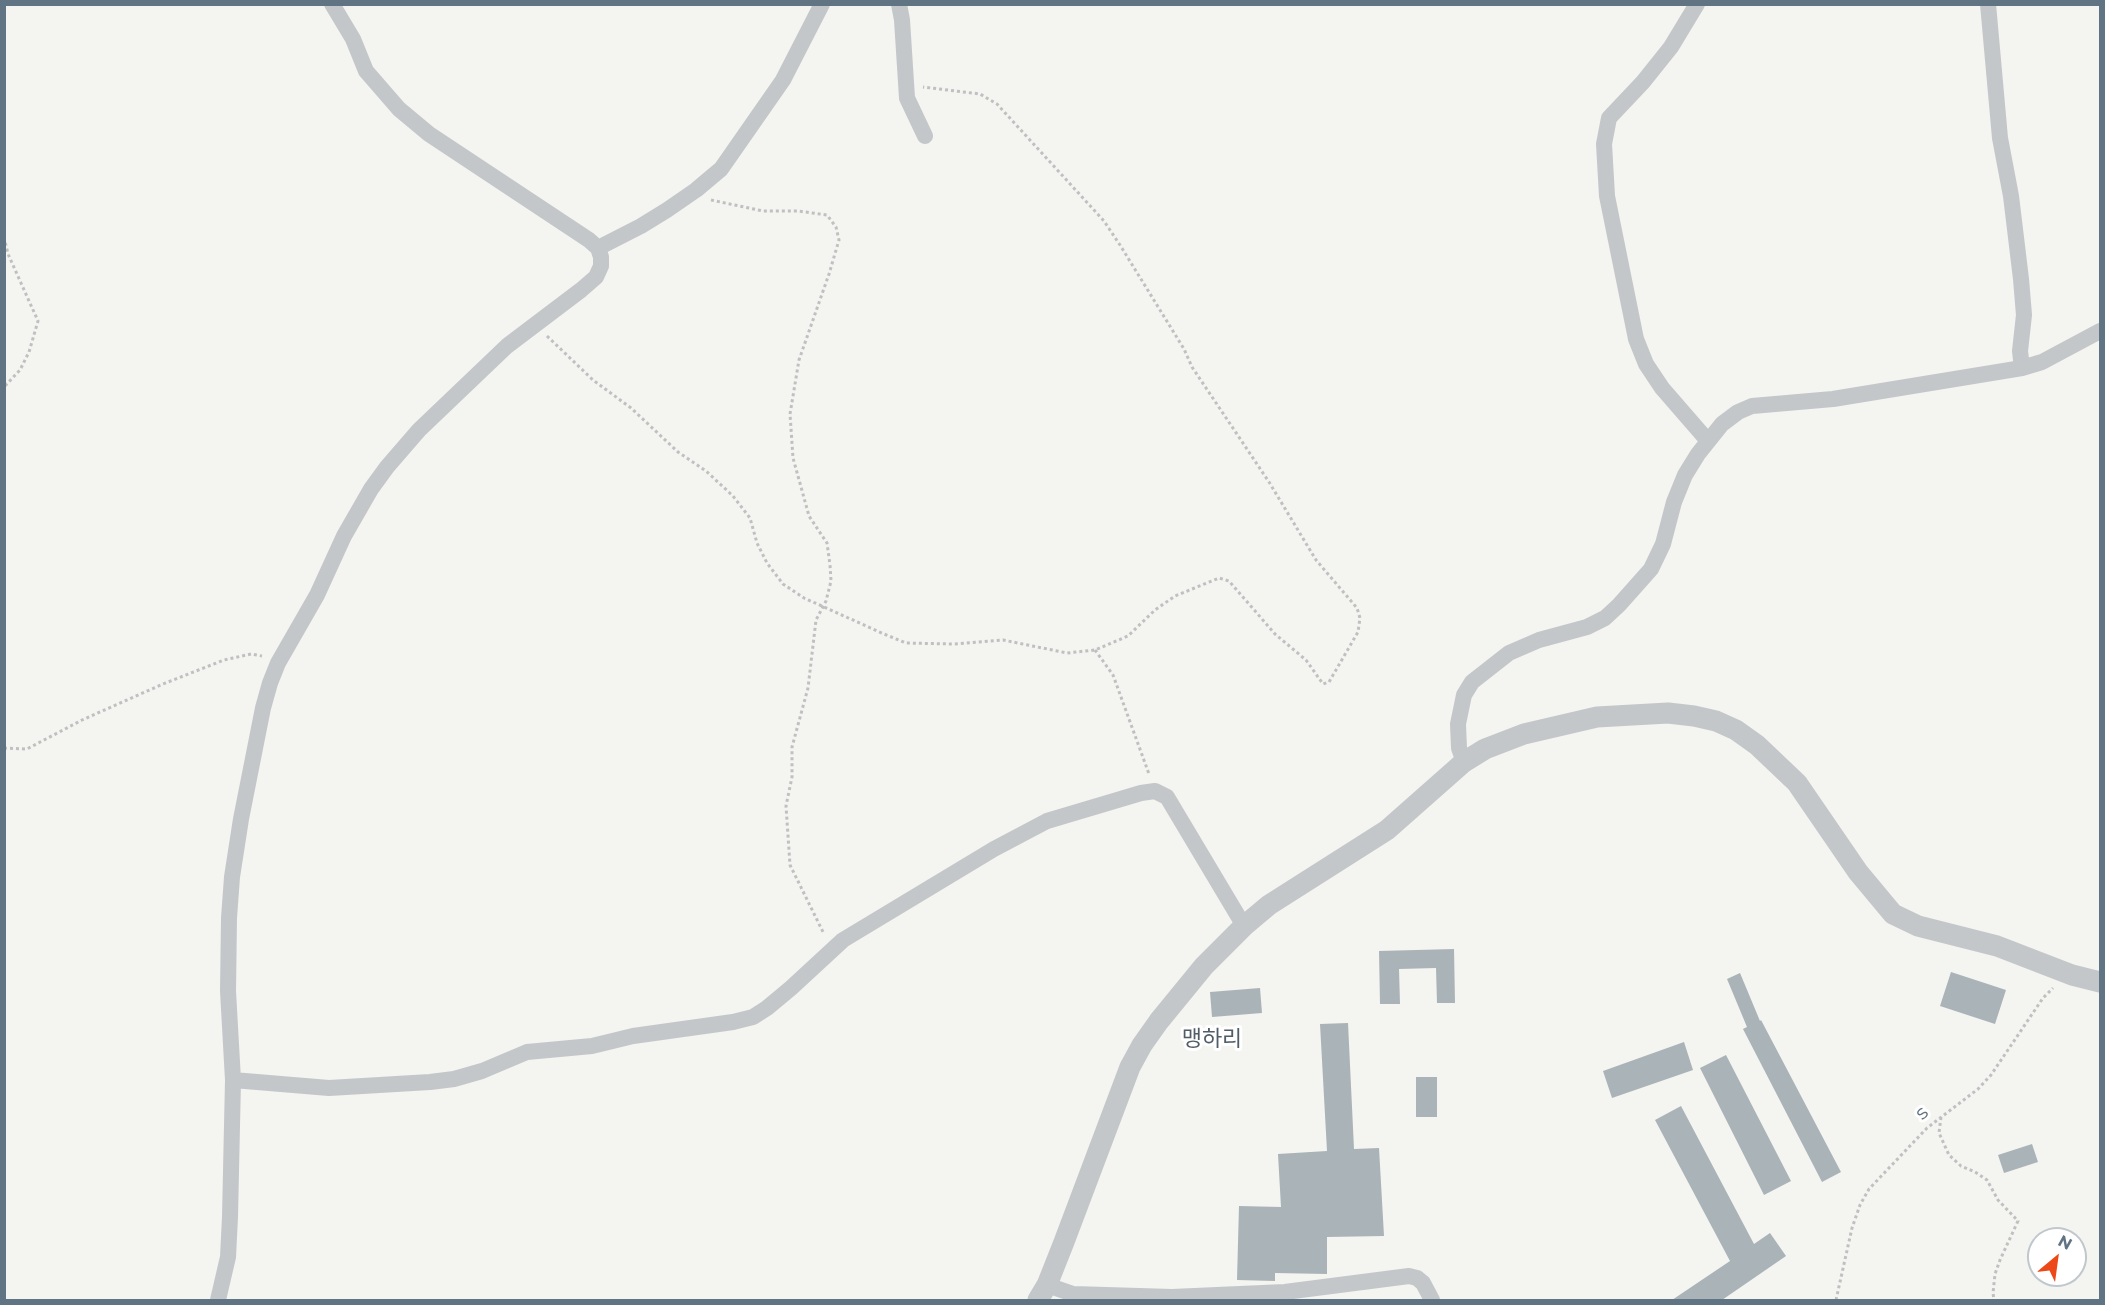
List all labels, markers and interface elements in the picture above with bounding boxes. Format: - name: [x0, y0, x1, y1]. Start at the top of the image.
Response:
- district label: 맹하리: [1182, 1027, 1242, 1053]
- street label: s: [1910, 1101, 1934, 1125]
- north arrow: [2027, 1227, 2087, 1287]
- text: N: [2055, 1231, 2075, 1254]

